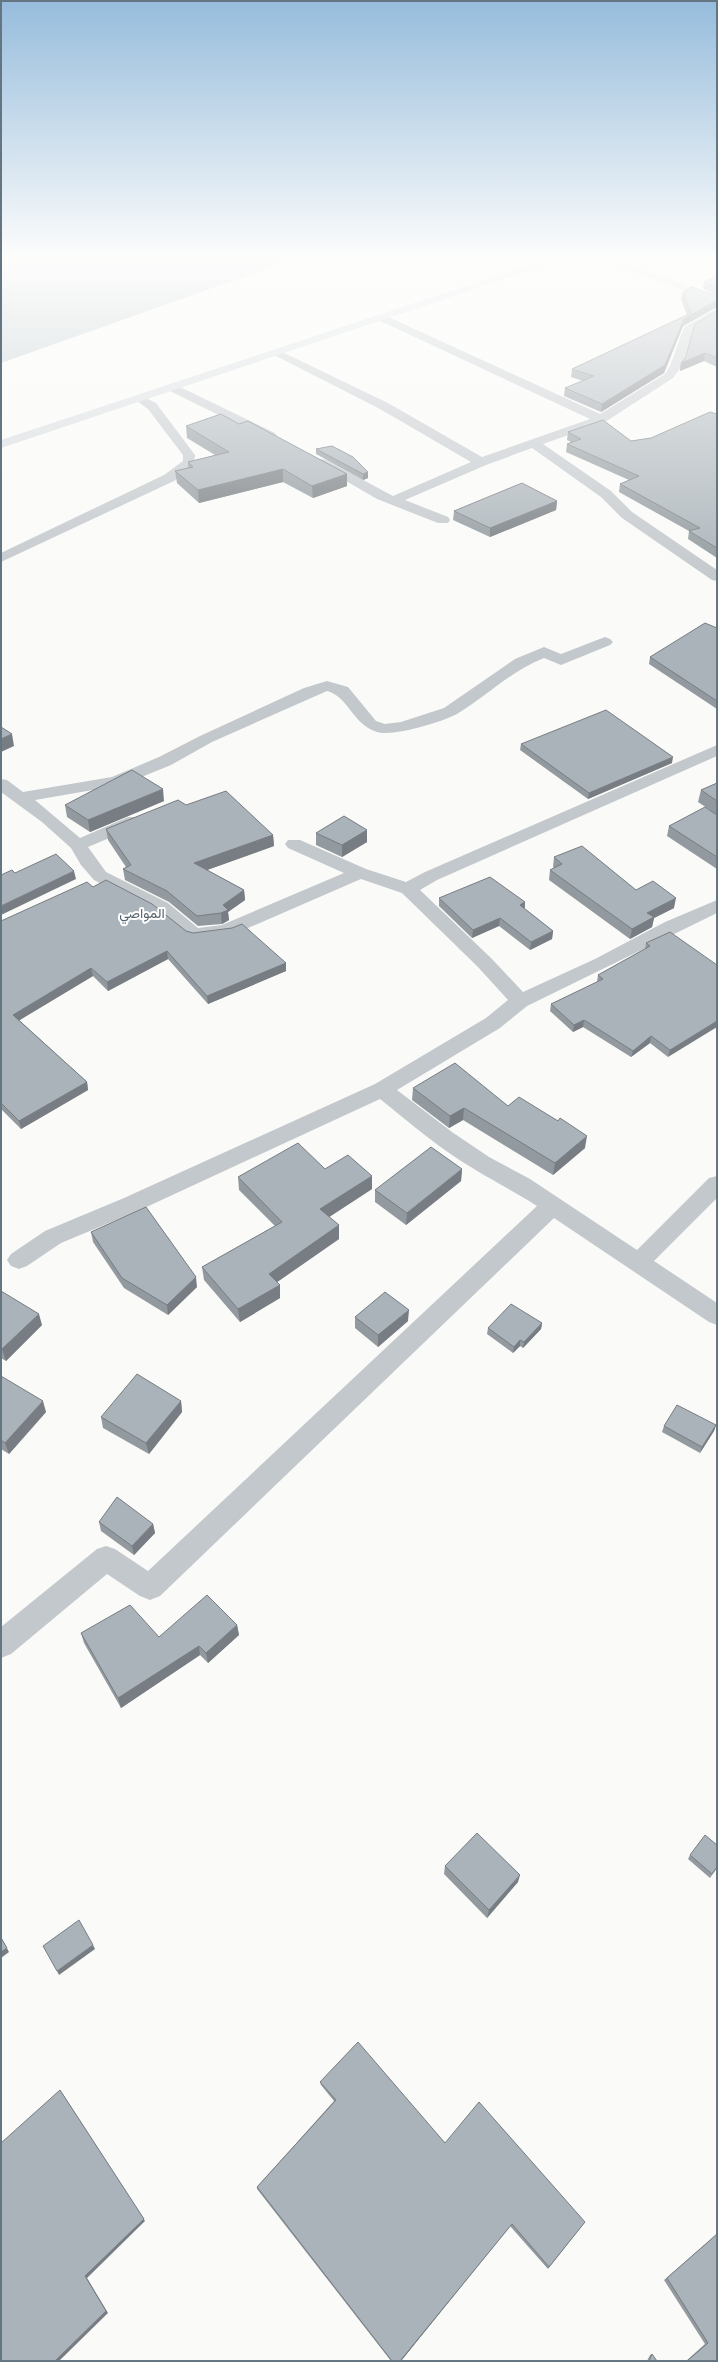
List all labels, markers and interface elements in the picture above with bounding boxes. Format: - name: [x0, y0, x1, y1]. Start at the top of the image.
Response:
- district label: المواصي: [119, 905, 165, 925]

